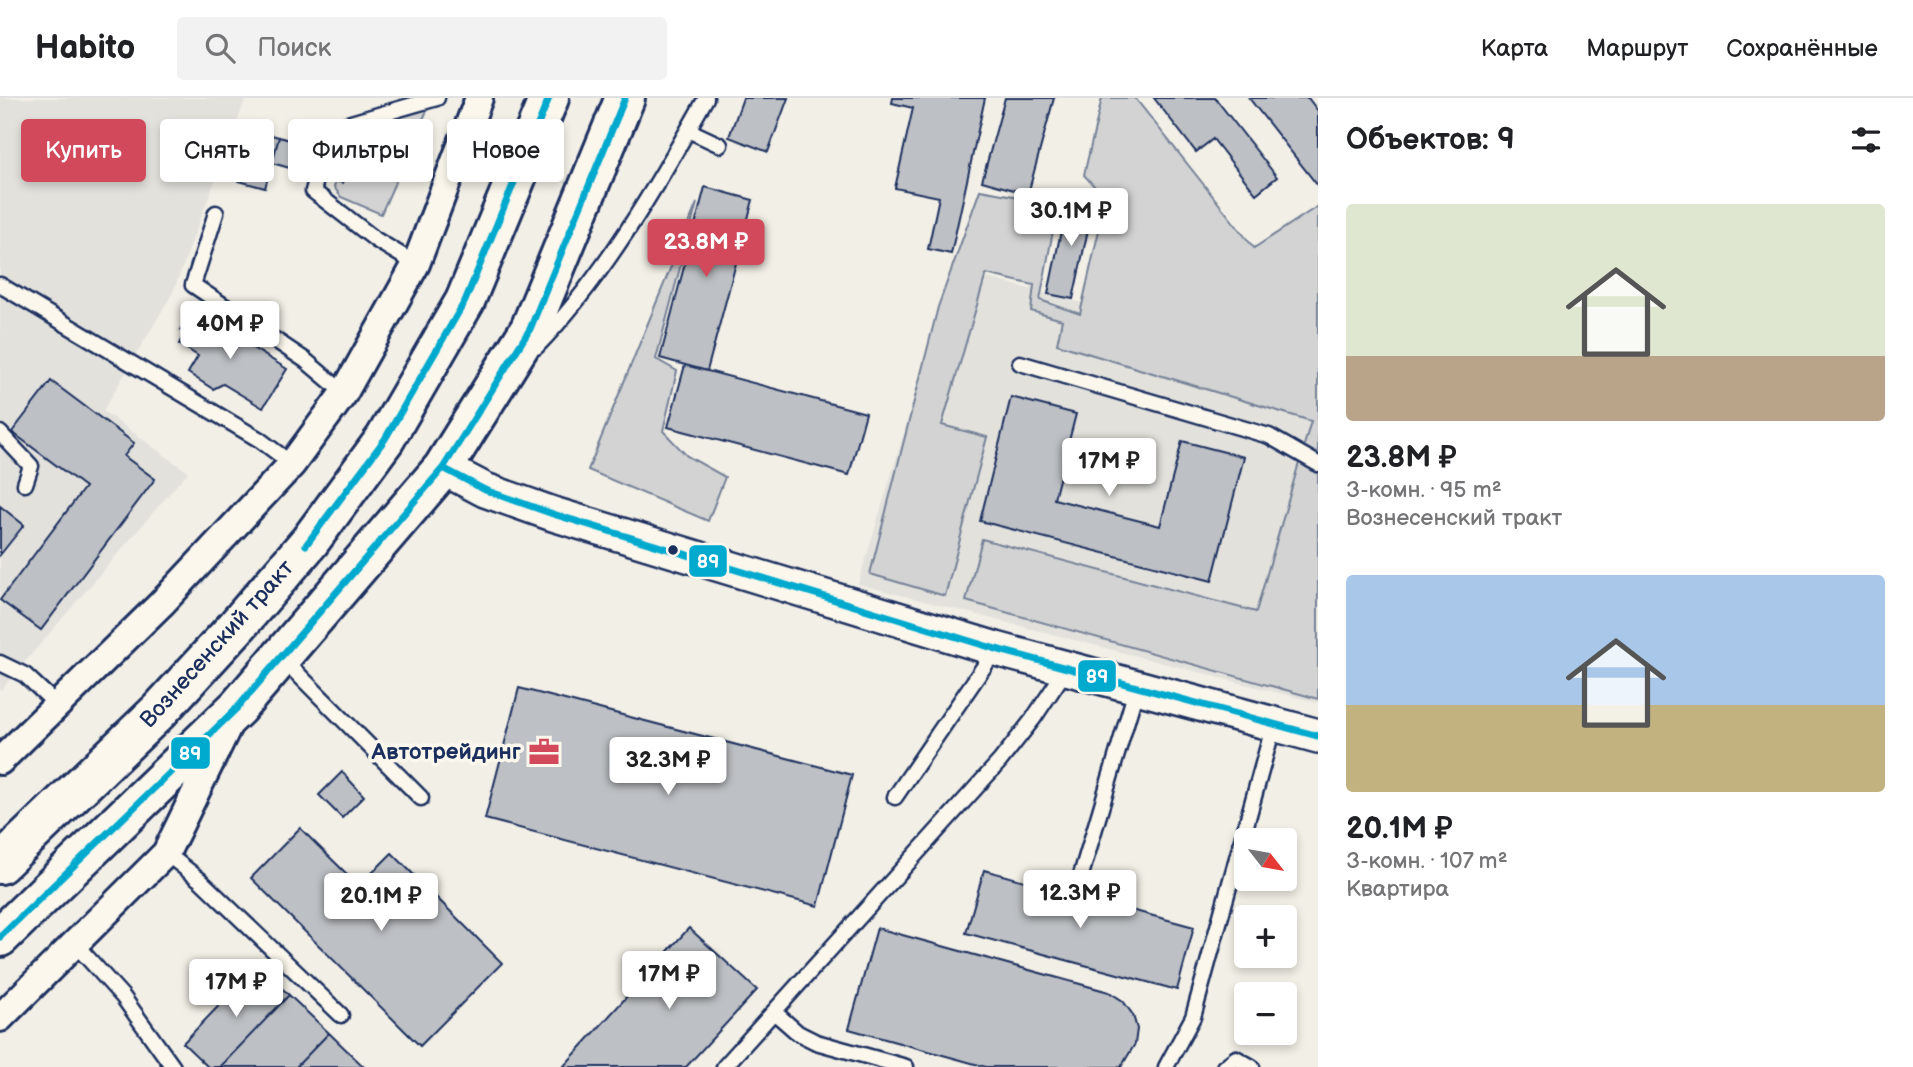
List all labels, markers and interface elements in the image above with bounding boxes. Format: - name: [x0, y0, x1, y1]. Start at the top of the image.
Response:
- search box: [177, 17, 667, 80]
- text: Habito: [35, 28, 135, 68]
- icon: search: [201, 29, 239, 67]
- text: Поиск: [257, 33, 331, 64]
- text: Карта: [1481, 34, 1548, 63]
- text: Маршрут: [1586, 34, 1688, 63]
- text: Сохранённые: [1726, 34, 1878, 63]
- chip: Купить: [21, 119, 146, 182]
- chip: Снять: [160, 119, 274, 182]
- chip: Фильтры: [288, 119, 433, 182]
- chip: Новое: [447, 119, 564, 182]
- icon: filters: [1847, 121, 1885, 159]
- text: Объектов: 9: [1346, 122, 1515, 158]
- pin: 30.1M ₽: [1006, 188, 1136, 248]
- text: 30.1M ₽: [1030, 197, 1112, 225]
- pin: 23.8M ₽: [641, 220, 771, 279]
- text: 23.8M ₽: [664, 228, 748, 256]
- icon: home: [1553, 249, 1679, 375]
- pin: 40M ₽: [181, 302, 279, 361]
- text: 40M ₽: [196, 310, 264, 338]
- pin: 17M ₽: [1060, 438, 1158, 498]
- text: 23.8M ₽: [1346, 440, 1457, 476]
- text: 17M ₽: [1078, 447, 1140, 475]
- text: 3-комн. · 95 m²: [1346, 476, 1502, 504]
- text: Вознесенский тракт: [1346, 504, 1562, 532]
- unlabelled marker: [666, 543, 680, 557]
- line badge: 89: [688, 544, 728, 578]
- text: 89: [697, 551, 719, 574]
- street label: Вознесенский тракт: [134, 554, 300, 734]
- icon: home: [1553, 620, 1679, 746]
- line badge: 89: [1077, 659, 1117, 693]
- text: 89: [1086, 666, 1108, 689]
- office icon: Автотрейдинг: [527, 735, 561, 769]
- line badge: 89: [170, 736, 211, 770]
- place label: Автотрейдинг: [371, 738, 521, 766]
- pin: 32.3M ₽: [603, 738, 733, 797]
- text: 89: [179, 743, 201, 766]
- text: 32.3M ₽: [625, 746, 711, 774]
- text: 20.1M ₽: [1346, 811, 1453, 847]
- north arrow: [1234, 828, 1297, 891]
- map controls: [1234, 828, 1297, 1045]
- text: 3-комн. · 107 m²: [1346, 847, 1508, 875]
- pin: 12.3M ₽: [1015, 870, 1145, 930]
- pin: 20.1M ₽: [316, 874, 446, 933]
- text: Квартира: [1346, 875, 1449, 903]
- text: 12.3M ₽: [1039, 879, 1121, 907]
- text: 20.1M ₽: [340, 882, 422, 910]
- button: +: [1234, 905, 1297, 968]
- pin: 17M ₽: [620, 951, 718, 1011]
- pin: 17M ₽: [187, 960, 285, 1019]
- text: 17M ₽: [638, 960, 700, 988]
- text: 17M ₽: [205, 968, 267, 996]
- button: −: [1234, 982, 1297, 1045]

